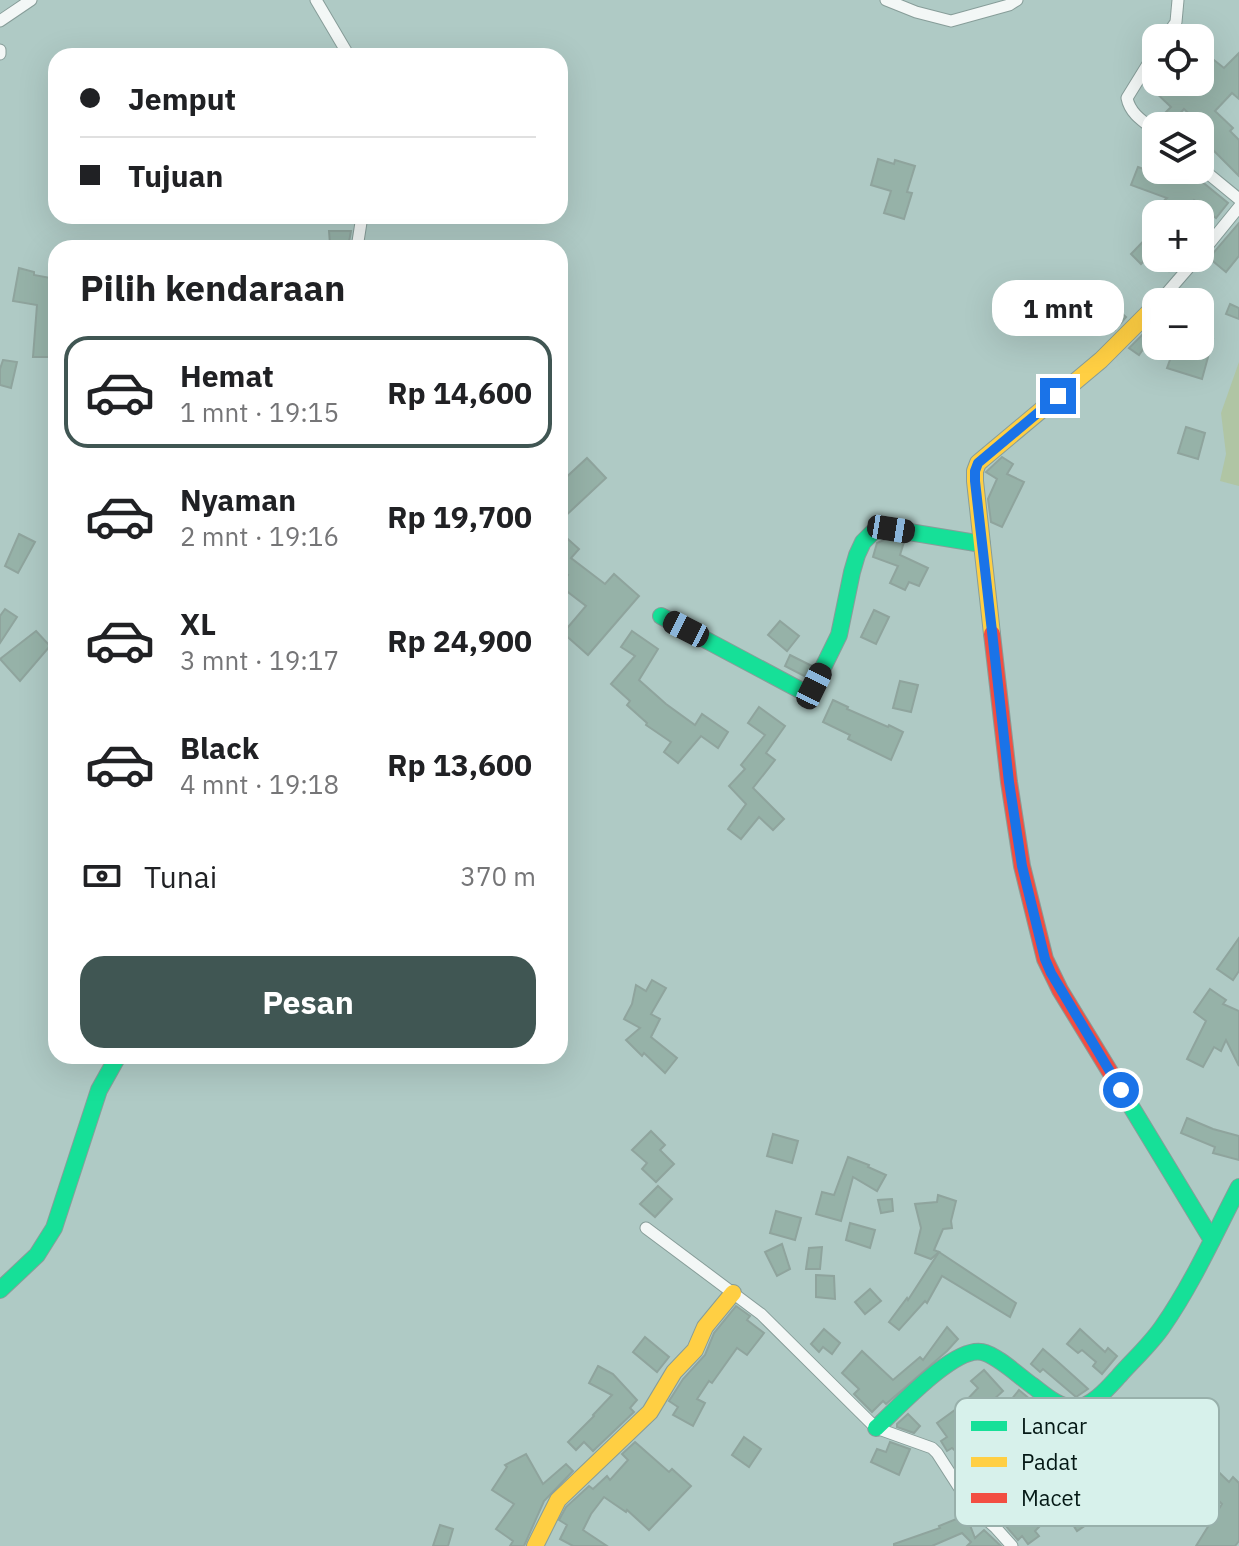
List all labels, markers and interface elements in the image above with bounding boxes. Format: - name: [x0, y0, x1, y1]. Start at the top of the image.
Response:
- map controls: [1142, 24, 1214, 360]
- button: locate: [1142, 24, 1214, 96]
- text: Jemput: [128, 79, 236, 118]
- button: layers: [1142, 112, 1214, 184]
- text: Tujuan: [128, 156, 223, 195]
- button: +: [1142, 200, 1214, 272]
- text: Pilih kendaraan: [80, 264, 345, 311]
- callout: 1 mnt: [992, 280, 1124, 336]
- button: −: [1142, 288, 1214, 360]
- text: 1 mnt: [1023, 291, 1093, 325]
- icon: car: [84, 356, 156, 428]
- text: Hemat: [180, 356, 274, 395]
- text: Rp 14,600: [387, 373, 532, 412]
- route end: [1040, 378, 1076, 414]
- text: 1 mnt · 19:15: [180, 395, 339, 429]
- icon: car: [84, 480, 156, 552]
- text: Nyaman: [180, 480, 296, 519]
- text: Rp 19,700: [387, 497, 532, 536]
- car: [865, 513, 917, 545]
- text: 2 mnt · 19:16: [180, 519, 339, 553]
- icon: car: [84, 604, 156, 676]
- text: XL: [180, 604, 216, 643]
- car: [659, 607, 713, 651]
- text: Rp 24,900: [387, 621, 532, 660]
- text: 3 mnt · 19:17: [180, 643, 339, 677]
- car: [793, 659, 835, 713]
- icon: car: [84, 728, 156, 800]
- text: Black: [180, 728, 259, 767]
- text: Rp 13,600: [387, 745, 532, 784]
- text: 4 mnt · 19:18: [180, 767, 339, 801]
- icon: cash: [80, 854, 124, 898]
- text: Tunai: [144, 857, 217, 896]
- text: 370 m: [460, 859, 536, 893]
- button: Pesan: [80, 956, 536, 1048]
- route start: [1103, 1072, 1139, 1108]
- legend: [955, 1398, 1219, 1526]
- text: Lancar: [1021, 1411, 1087, 1440]
- text: Padat: [1021, 1447, 1078, 1476]
- text: Macet: [1021, 1483, 1081, 1512]

